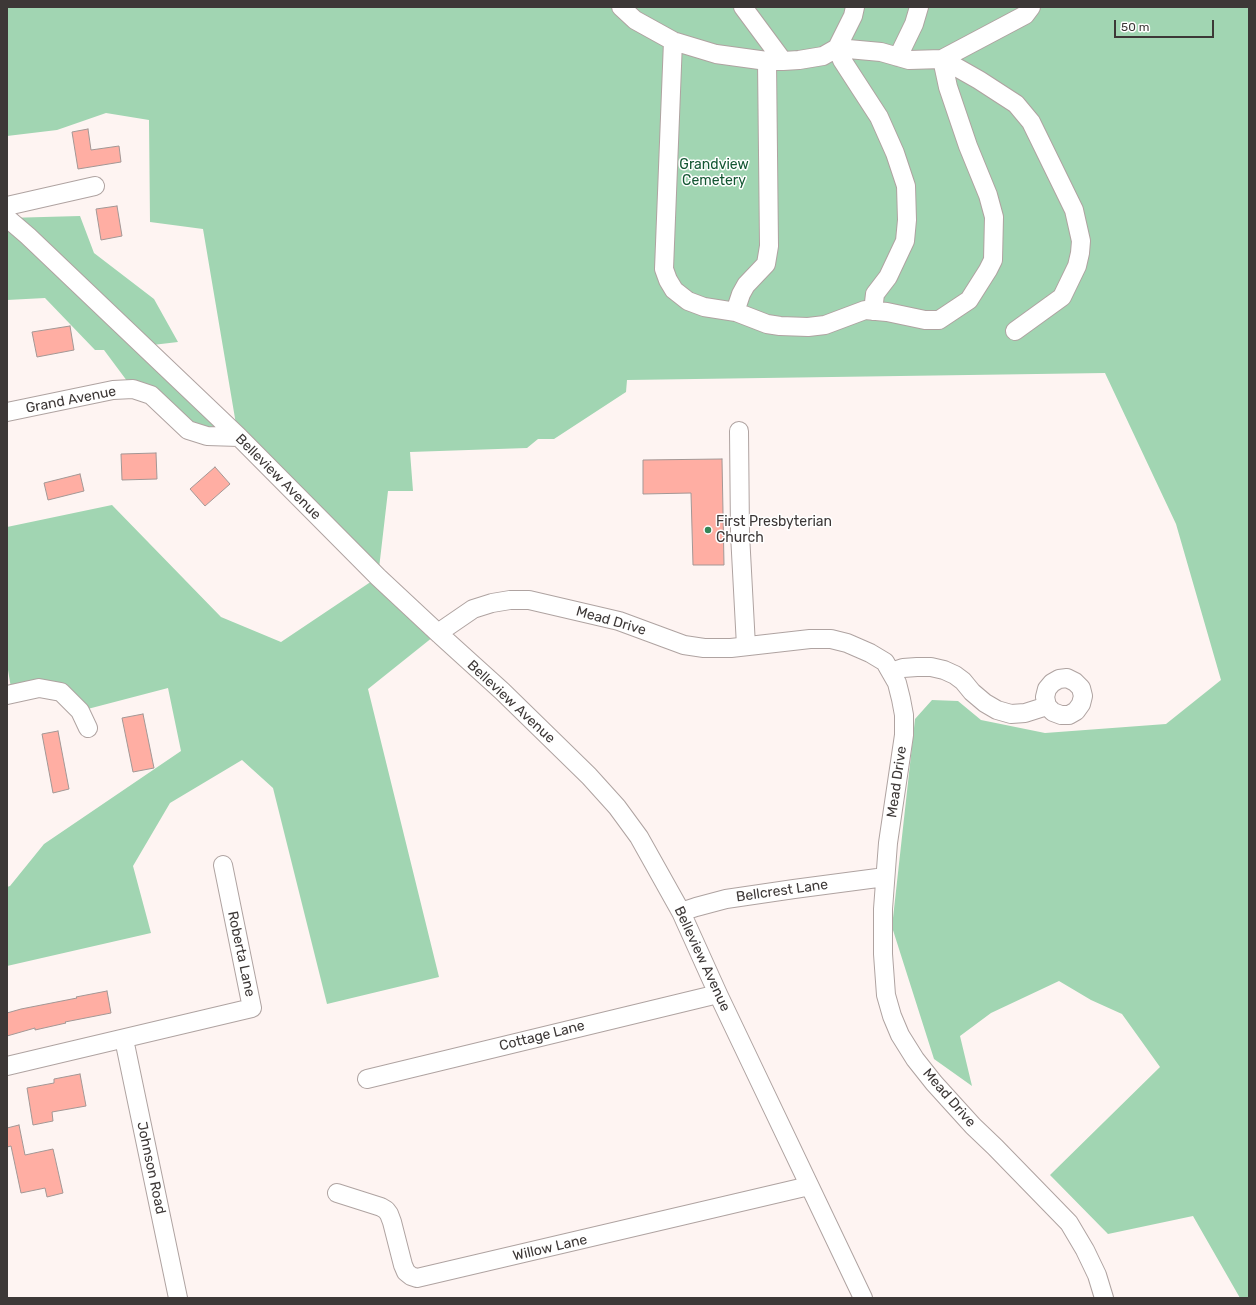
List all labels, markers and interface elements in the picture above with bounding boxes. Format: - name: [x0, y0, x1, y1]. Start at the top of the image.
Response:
- scale bar: [1116, 12, 1216, 38]
- text: 50 m: [1121, 20, 1149, 34]
- park label: Grandview Cemetery: [679, 157, 749, 190]
- street label: Grand Avenue: [24, 383, 118, 417]
- street label: Belleview Avenue: [232, 431, 324, 523]
- place label: First Presbyterian Church: [716, 514, 832, 546]
- marker: First Presbyterian Church: [703, 525, 713, 535]
- street label: Mead Drive: [574, 603, 648, 639]
- street label: Belleview Avenue: [464, 657, 558, 747]
- street label: Mead Drive: [884, 745, 910, 819]
- street label: Bellcrest Lane: [735, 876, 829, 906]
- street label: Belleview Avenue: [670, 904, 734, 1014]
- street label: Roberta Lane: [224, 910, 258, 998]
- street label: Cottage Lane: [498, 1017, 586, 1055]
- street label: Mead Drive: [919, 1065, 979, 1131]
- street label: Johnson Road: [133, 1120, 169, 1216]
- street label: Willow Lane: [511, 1231, 589, 1265]

